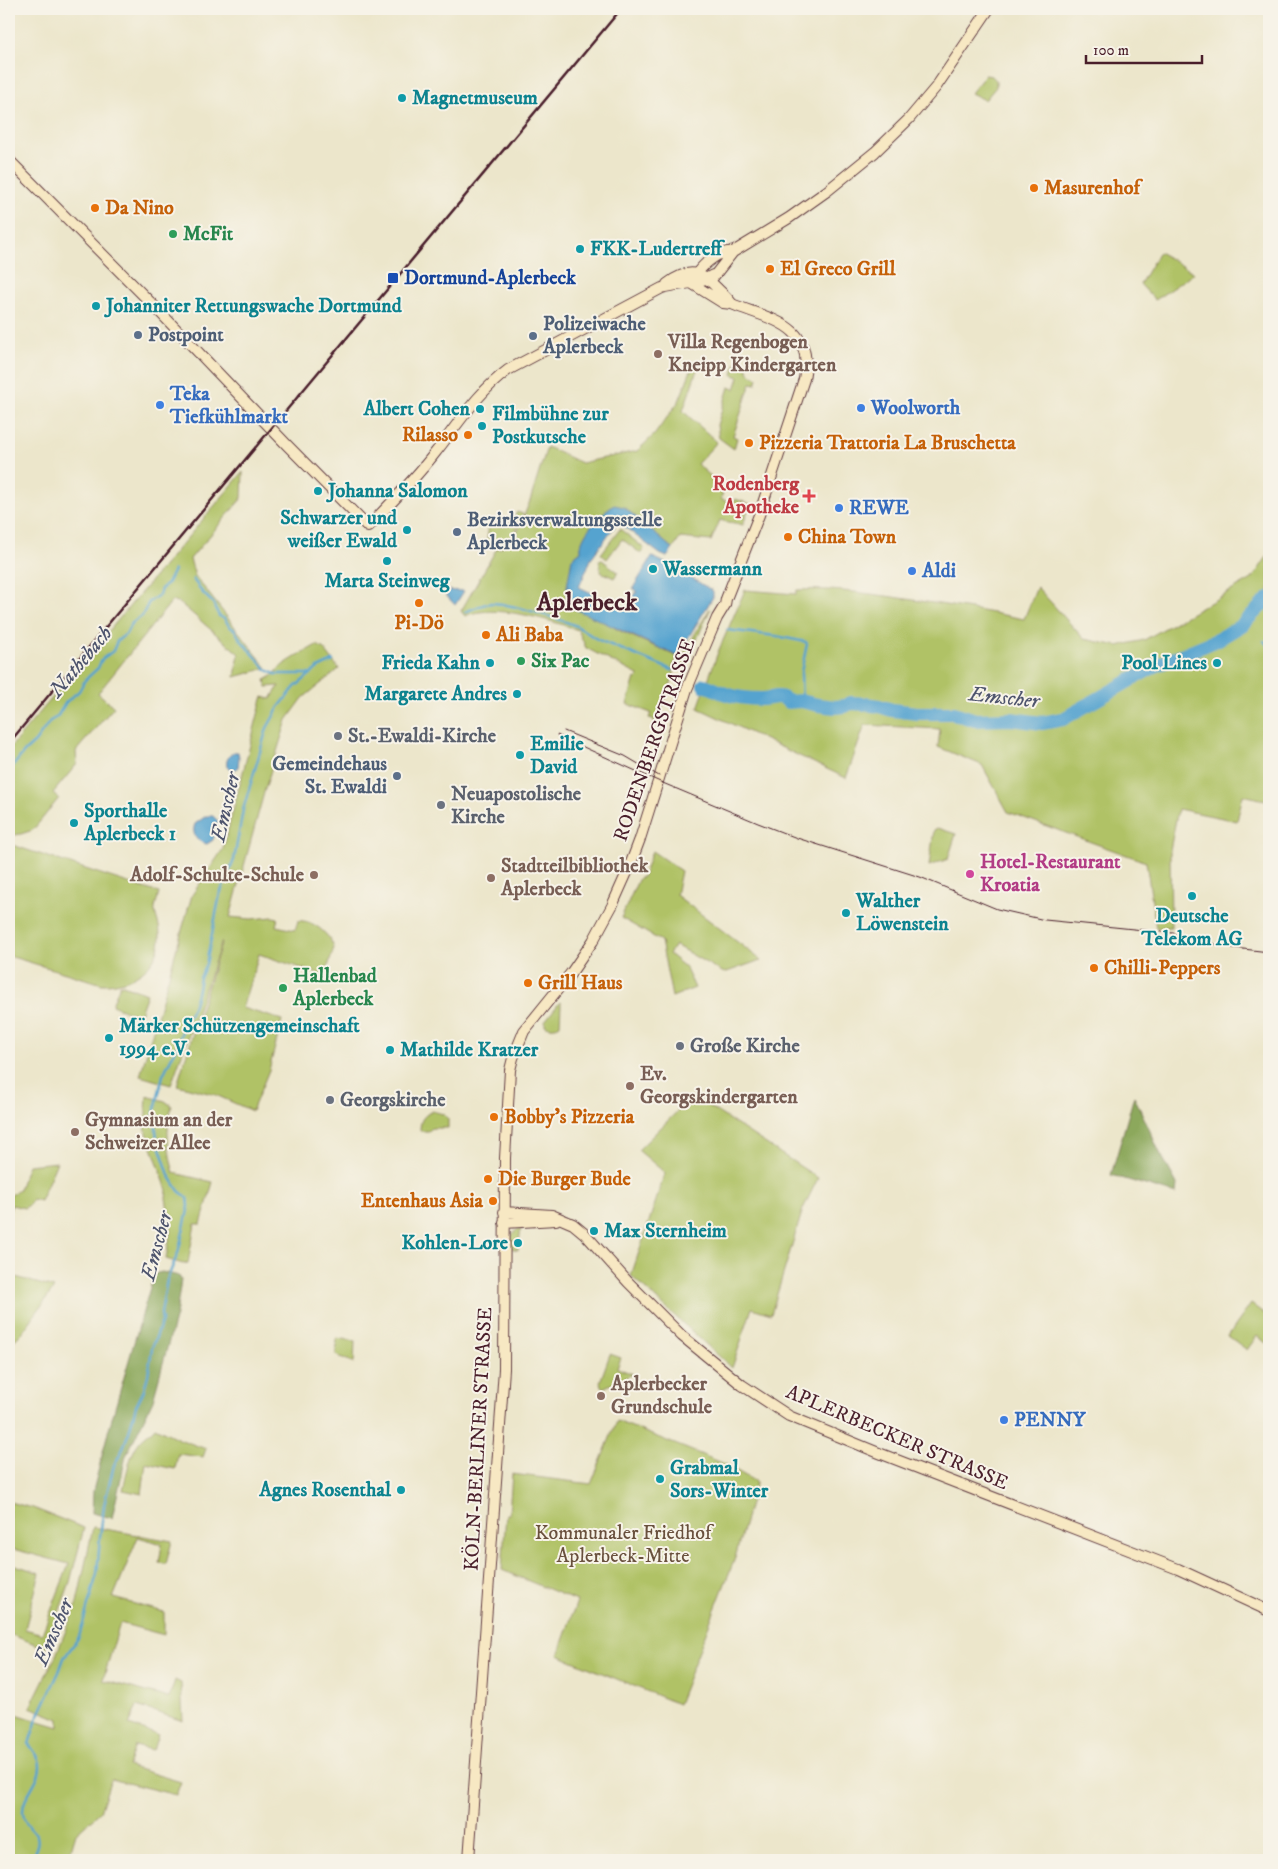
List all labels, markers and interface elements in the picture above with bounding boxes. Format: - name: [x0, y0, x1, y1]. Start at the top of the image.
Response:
- scale bar: [1086, 32, 1202, 64]
- text: 100 m: [1093, 41, 1129, 60]
- place label: Magnetmuseum: [412, 86, 538, 111]
- marker: Magnetmuseum: [396, 92, 408, 104]
- place label: Masurenhof: [1044, 176, 1143, 201]
- marker: Masurenhof: [1028, 182, 1040, 194]
- place label: Da Nino: [105, 196, 174, 221]
- marker: Da Nino: [89, 202, 101, 214]
- place label: McFit: [183, 222, 234, 247]
- marker: McFit: [167, 228, 179, 240]
- place label: FKK-Ludertreff: [590, 237, 725, 262]
- marker: FKK-Ludertreff: [574, 243, 586, 255]
- place label: El Greco Grill: [780, 257, 896, 282]
- marker: El Greco Grill: [764, 263, 776, 275]
- place label: Dortmund-Aplerbeck: [404, 266, 577, 291]
- marker: Dortmund-Aplerbeck: [386, 271, 400, 285]
- place label: Johanniter Rettungswache Dortmund: [104, 294, 403, 319]
- marker: Johanniter Rettungswache Dortmund: [90, 300, 102, 312]
- place label: Polizeiwache Aplerbeck: [542, 312, 646, 360]
- place label: Postpoint: [148, 323, 224, 348]
- marker: Postpoint: [132, 329, 144, 341]
- marker: Polizeiwache Aplerbeck: [527, 330, 539, 342]
- place label: Villa Regenbogen Kneipp Kindergarten: [667, 330, 837, 378]
- marker: Villa Regenbogen Kneipp Kindergarten: [652, 348, 664, 360]
- place label: Teka Tiefkühlmarkt: [169, 382, 289, 430]
- place label: Woolworth: [870, 396, 961, 421]
- place label: Albert Cohen: [362, 397, 471, 422]
- marker: Teka Tiefkühlmarkt: [154, 399, 166, 411]
- place label: Filmbühne zur Postkutsche: [492, 402, 609, 450]
- marker: Woolworth: [855, 402, 867, 414]
- marker: Albert Cohen: [474, 403, 486, 415]
- marker: Filmbühne zur Postkutsche: [476, 420, 488, 432]
- place label: Rilasso: [402, 423, 458, 448]
- marker: Rilasso: [462, 429, 474, 441]
- place label: Pizzeria Trattoria La Bruschetta: [759, 431, 1016, 456]
- marker: Pizzeria Trattoria La Bruschetta: [743, 437, 755, 449]
- place label: Rodenberg Apotheke: [713, 472, 800, 520]
- place label: Johanna Salomon: [326, 479, 468, 504]
- marker: Johanna Salomon: [312, 485, 324, 497]
- marker: Rodenberg Apotheke: [803, 490, 815, 502]
- place label: REWE: [849, 496, 909, 521]
- marker: REWE: [833, 502, 845, 514]
- place label: Schwarzer und weißer Ewald: [280, 506, 398, 554]
- place label: Bezirksverwaltungsstelle Aplerbeck: [466, 508, 663, 556]
- marker: Schwarzer und weißer Ewald: [401, 524, 413, 536]
- place label: China Town: [798, 525, 897, 550]
- marker: Bezirksverwaltungsstelle Aplerbeck: [451, 526, 463, 538]
- marker: China Town: [782, 531, 794, 543]
- marker: Marta Steinweg: [381, 555, 393, 567]
- place label: Wassermann: [662, 557, 763, 582]
- place label: Aldi: [921, 559, 956, 584]
- marker: Wassermann: [647, 563, 659, 575]
- marker: Aldi: [906, 565, 918, 577]
- place label: Marta Steinweg: [325, 569, 451, 594]
- district label: Aplerbeck: [536, 587, 638, 618]
- marker: Pi-Dö: [413, 597, 425, 609]
- place label: Pi-Dö: [394, 611, 444, 636]
- water label: Nathebach: [43, 621, 118, 704]
- place label: Ali Baba: [495, 623, 564, 648]
- marker: Ali Baba: [480, 629, 492, 641]
- street label: RODENBERGSTRASSE: [608, 635, 702, 845]
- place label: Six Pac: [531, 649, 590, 674]
- place label: Frieda Kahn: [382, 651, 481, 676]
- place label: Pool Lines: [1121, 651, 1207, 676]
- marker: Six Pac: [515, 655, 527, 667]
- marker: Frieda Kahn: [484, 657, 496, 669]
- marker: Pool Lines: [1211, 657, 1223, 669]
- water label: Emscher: [967, 681, 1042, 715]
- place label: Margarete Andres: [364, 682, 507, 707]
- marker: Margarete Andres: [511, 688, 523, 700]
- place label: St.-Ewaldi-Kirche: [348, 724, 497, 749]
- marker: St.-Ewaldi-Kirche: [332, 730, 344, 742]
- place label: Emilie David: [530, 732, 585, 780]
- marker: Emilie David: [514, 749, 526, 761]
- place label: Gemeindehaus St. Ewaldi: [272, 752, 387, 800]
- water label: Emscher: [205, 768, 247, 845]
- marker: Gemeindehaus St. Ewaldi: [391, 770, 403, 782]
- place label: Neuapostolische Kirche: [451, 782, 582, 830]
- place label: Sporthalle Aplerbeck 1: [83, 799, 176, 847]
- marker: Neuapostolische Kirche: [435, 799, 447, 811]
- marker: Sporthalle Aplerbeck 1: [68, 817, 80, 829]
- place label: Hotel-Restaurant Kroatia: [980, 850, 1121, 898]
- place label: Stadtteilbibliothek Aplerbeck: [500, 854, 649, 902]
- place label: Adolf-Schulte-Schule: [129, 863, 305, 888]
- marker: Hotel-Restaurant Kroatia: [964, 868, 976, 880]
- marker: Adolf-Schulte-Schule: [308, 869, 320, 881]
- marker: Stadtteilbibliothek Aplerbeck: [485, 872, 497, 884]
- place label: Walther Löwenstein: [855, 889, 949, 937]
- marker: Deutsche Telekom AG: [1186, 890, 1198, 902]
- place label: Deutsche Telekom AG: [1141, 904, 1242, 952]
- marker: Walther Löwenstein: [840, 907, 852, 919]
- place label: Chilli-Peppers: [1104, 956, 1221, 981]
- marker: Chilli-Peppers: [1088, 962, 1100, 974]
- place label: Hallenbad Aplerbeck: [292, 964, 378, 1012]
- place label: Grill Haus: [538, 971, 623, 996]
- marker: Grill Haus: [522, 977, 534, 989]
- marker: Hallenbad Aplerbeck: [277, 982, 289, 994]
- place label: Märker Schützengemeinschaft 1994 e.V.: [119, 1014, 360, 1062]
- marker: Märker Schützengemeinschaft 1994 e.V.: [103, 1032, 115, 1044]
- place label: Große Kirche: [690, 1034, 800, 1059]
- place label: Mathilde Kratzer: [400, 1038, 539, 1063]
- marker: Große Kirche: [674, 1040, 686, 1052]
- marker: Mathilde Kratzer: [384, 1044, 396, 1056]
- place label: Ev. Georgskindergarten: [640, 1062, 798, 1110]
- marker: Ev. Georgskindergarten: [624, 1080, 636, 1092]
- place label: Georgskirche: [340, 1088, 446, 1113]
- marker: Georgskirche: [324, 1094, 336, 1106]
- place label: Bobby's Pizzeria: [504, 1105, 635, 1130]
- place label: Gymnasium an der Schweizer Allee: [85, 1108, 233, 1156]
- marker: Bobby's Pizzeria: [488, 1111, 500, 1123]
- marker: Gymnasium an der Schweizer Allee: [69, 1126, 81, 1138]
- place label: Die Burger Bude: [498, 1167, 631, 1192]
- marker: Die Burger Bude: [482, 1173, 494, 1185]
- place label: Entenhaus Asia: [361, 1189, 483, 1214]
- marker: Entenhaus Asia: [487, 1195, 499, 1207]
- water label: Emscher: [135, 1207, 179, 1284]
- place label: Max Sternheim: [604, 1219, 727, 1244]
- marker: Max Sternheim: [588, 1225, 600, 1237]
- place label: Kohlen-Lore: [401, 1231, 509, 1256]
- marker: Kohlen-Lore: [512, 1237, 524, 1249]
- street label: KÖLN-BERLINER STRASSE: [460, 1306, 498, 1572]
- place label: Aplerbecker Grundschule: [610, 1372, 713, 1420]
- street label: APLERBECKER STRASSE: [782, 1380, 1012, 1496]
- marker: Aplerbecker Grundschule: [595, 1390, 607, 1402]
- place label: PENNY: [1014, 1408, 1087, 1433]
- marker: PENNY: [998, 1414, 1010, 1426]
- place label: Grabmal Sors-Winter: [670, 1456, 769, 1504]
- marker: Grabmal Sors-Winter: [654, 1473, 666, 1485]
- place label: Agnes Rosenthal: [258, 1478, 392, 1503]
- marker: Agnes Rosenthal: [395, 1484, 407, 1496]
- park label: Kommunaler Friedhof Aplerbeck-Mitte: [535, 1521, 715, 1569]
- water label: Emscher: [28, 1593, 80, 1670]

